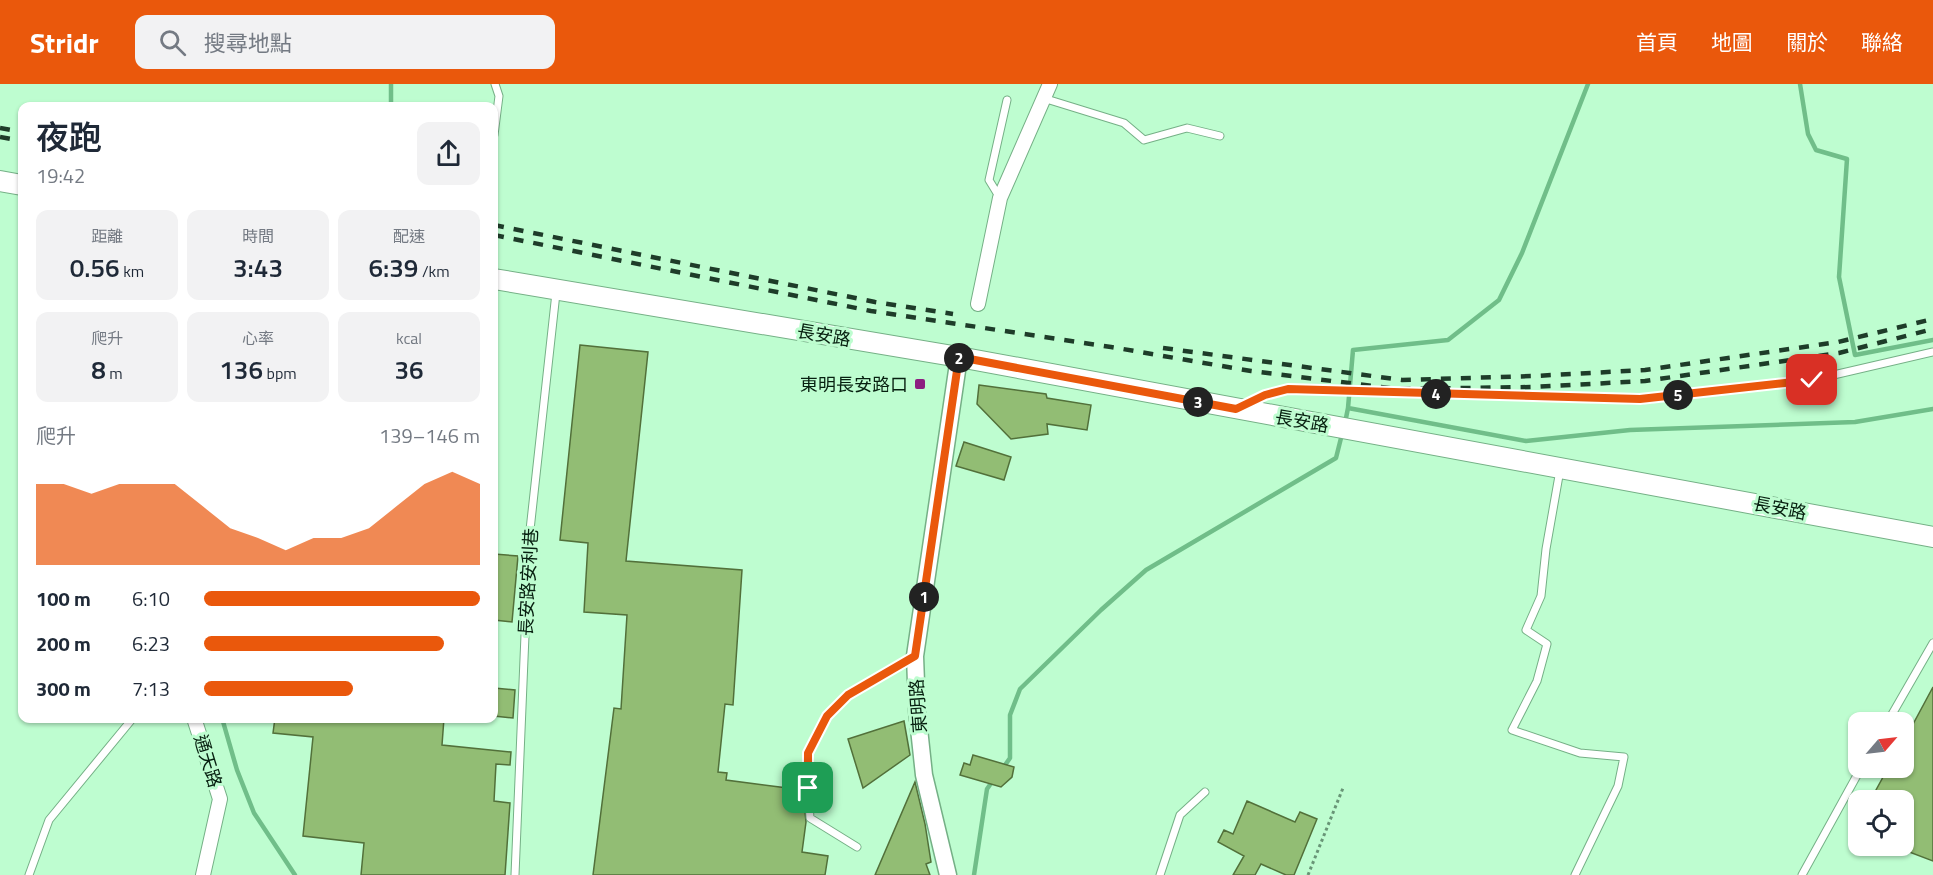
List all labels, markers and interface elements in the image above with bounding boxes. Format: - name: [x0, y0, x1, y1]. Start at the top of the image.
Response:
- search box: [135, 15, 555, 69]
- text: Stridr: [30, 21, 99, 64]
- icon: search: [156, 26, 189, 59]
- text: 搜尋地點: [204, 26, 292, 60]
- text: 首頁: [1636, 26, 1678, 58]
- text: 地圖: [1711, 26, 1753, 58]
- text: 關於: [1786, 26, 1828, 58]
- text: 聯絡: [1861, 26, 1903, 58]
- text: 夜跑: [36, 112, 102, 162]
- button: share: [417, 122, 480, 185]
- text: 19:42: [36, 160, 85, 191]
- text: 距離: [91, 224, 123, 248]
- text: 時間: [242, 224, 274, 248]
- text: 配速: [393, 224, 425, 248]
- text: 0.56: [70, 248, 120, 287]
- text: 3:43: [233, 248, 283, 287]
- text: 6:39: [368, 248, 418, 287]
- text: km: [120, 259, 144, 283]
- text: /km: [418, 259, 450, 283]
- street label: 長安路: [795, 317, 853, 353]
- text: 爬升: [91, 326, 123, 350]
- text: 心率: [242, 326, 274, 350]
- text: kcal: [396, 326, 422, 350]
- pin: 2: [944, 343, 974, 373]
- text: 2: [955, 346, 963, 370]
- text: 8: [91, 350, 106, 389]
- text: 136: [219, 350, 263, 389]
- text: 36: [394, 350, 424, 389]
- pin: [1786, 354, 1837, 405]
- text: m: [106, 361, 123, 385]
- text: bpm: [263, 361, 297, 385]
- icon: check: [1795, 363, 1828, 396]
- place label: 東明長安路口: [800, 371, 908, 398]
- marker: 東明長安路口: [913, 377, 927, 391]
- pin: 4: [1421, 379, 1451, 409]
- pin: 5: [1663, 380, 1693, 410]
- text: 4: [1432, 382, 1440, 406]
- text: 5: [1674, 383, 1682, 407]
- pin: 3: [1183, 387, 1213, 417]
- text: 3: [1194, 390, 1202, 414]
- street label: 長安路: [1273, 403, 1331, 439]
- text: 爬升: [36, 420, 76, 451]
- text: 139–146 m: [379, 420, 480, 451]
- street label: 長安路: [1751, 490, 1809, 526]
- street label: 長安路安利巷: [512, 527, 544, 637]
- pin: 1: [909, 582, 939, 612]
- text: 100 m: [36, 583, 91, 614]
- text: 6:10: [132, 583, 170, 614]
- text: 1: [920, 585, 928, 609]
- text: 200 m: [36, 628, 91, 659]
- text: 6:23: [132, 628, 170, 659]
- text: 300 m: [36, 673, 91, 704]
- text: 7:13: [132, 673, 170, 704]
- street label: 東明路: [903, 678, 933, 734]
- north arrow: [1848, 712, 1914, 778]
- map controls: [1848, 712, 1914, 856]
- street label: 通天路: [187, 731, 229, 791]
- pin: [782, 762, 833, 813]
- icon: arrive: [791, 771, 824, 804]
- button: locate: [1848, 790, 1914, 856]

